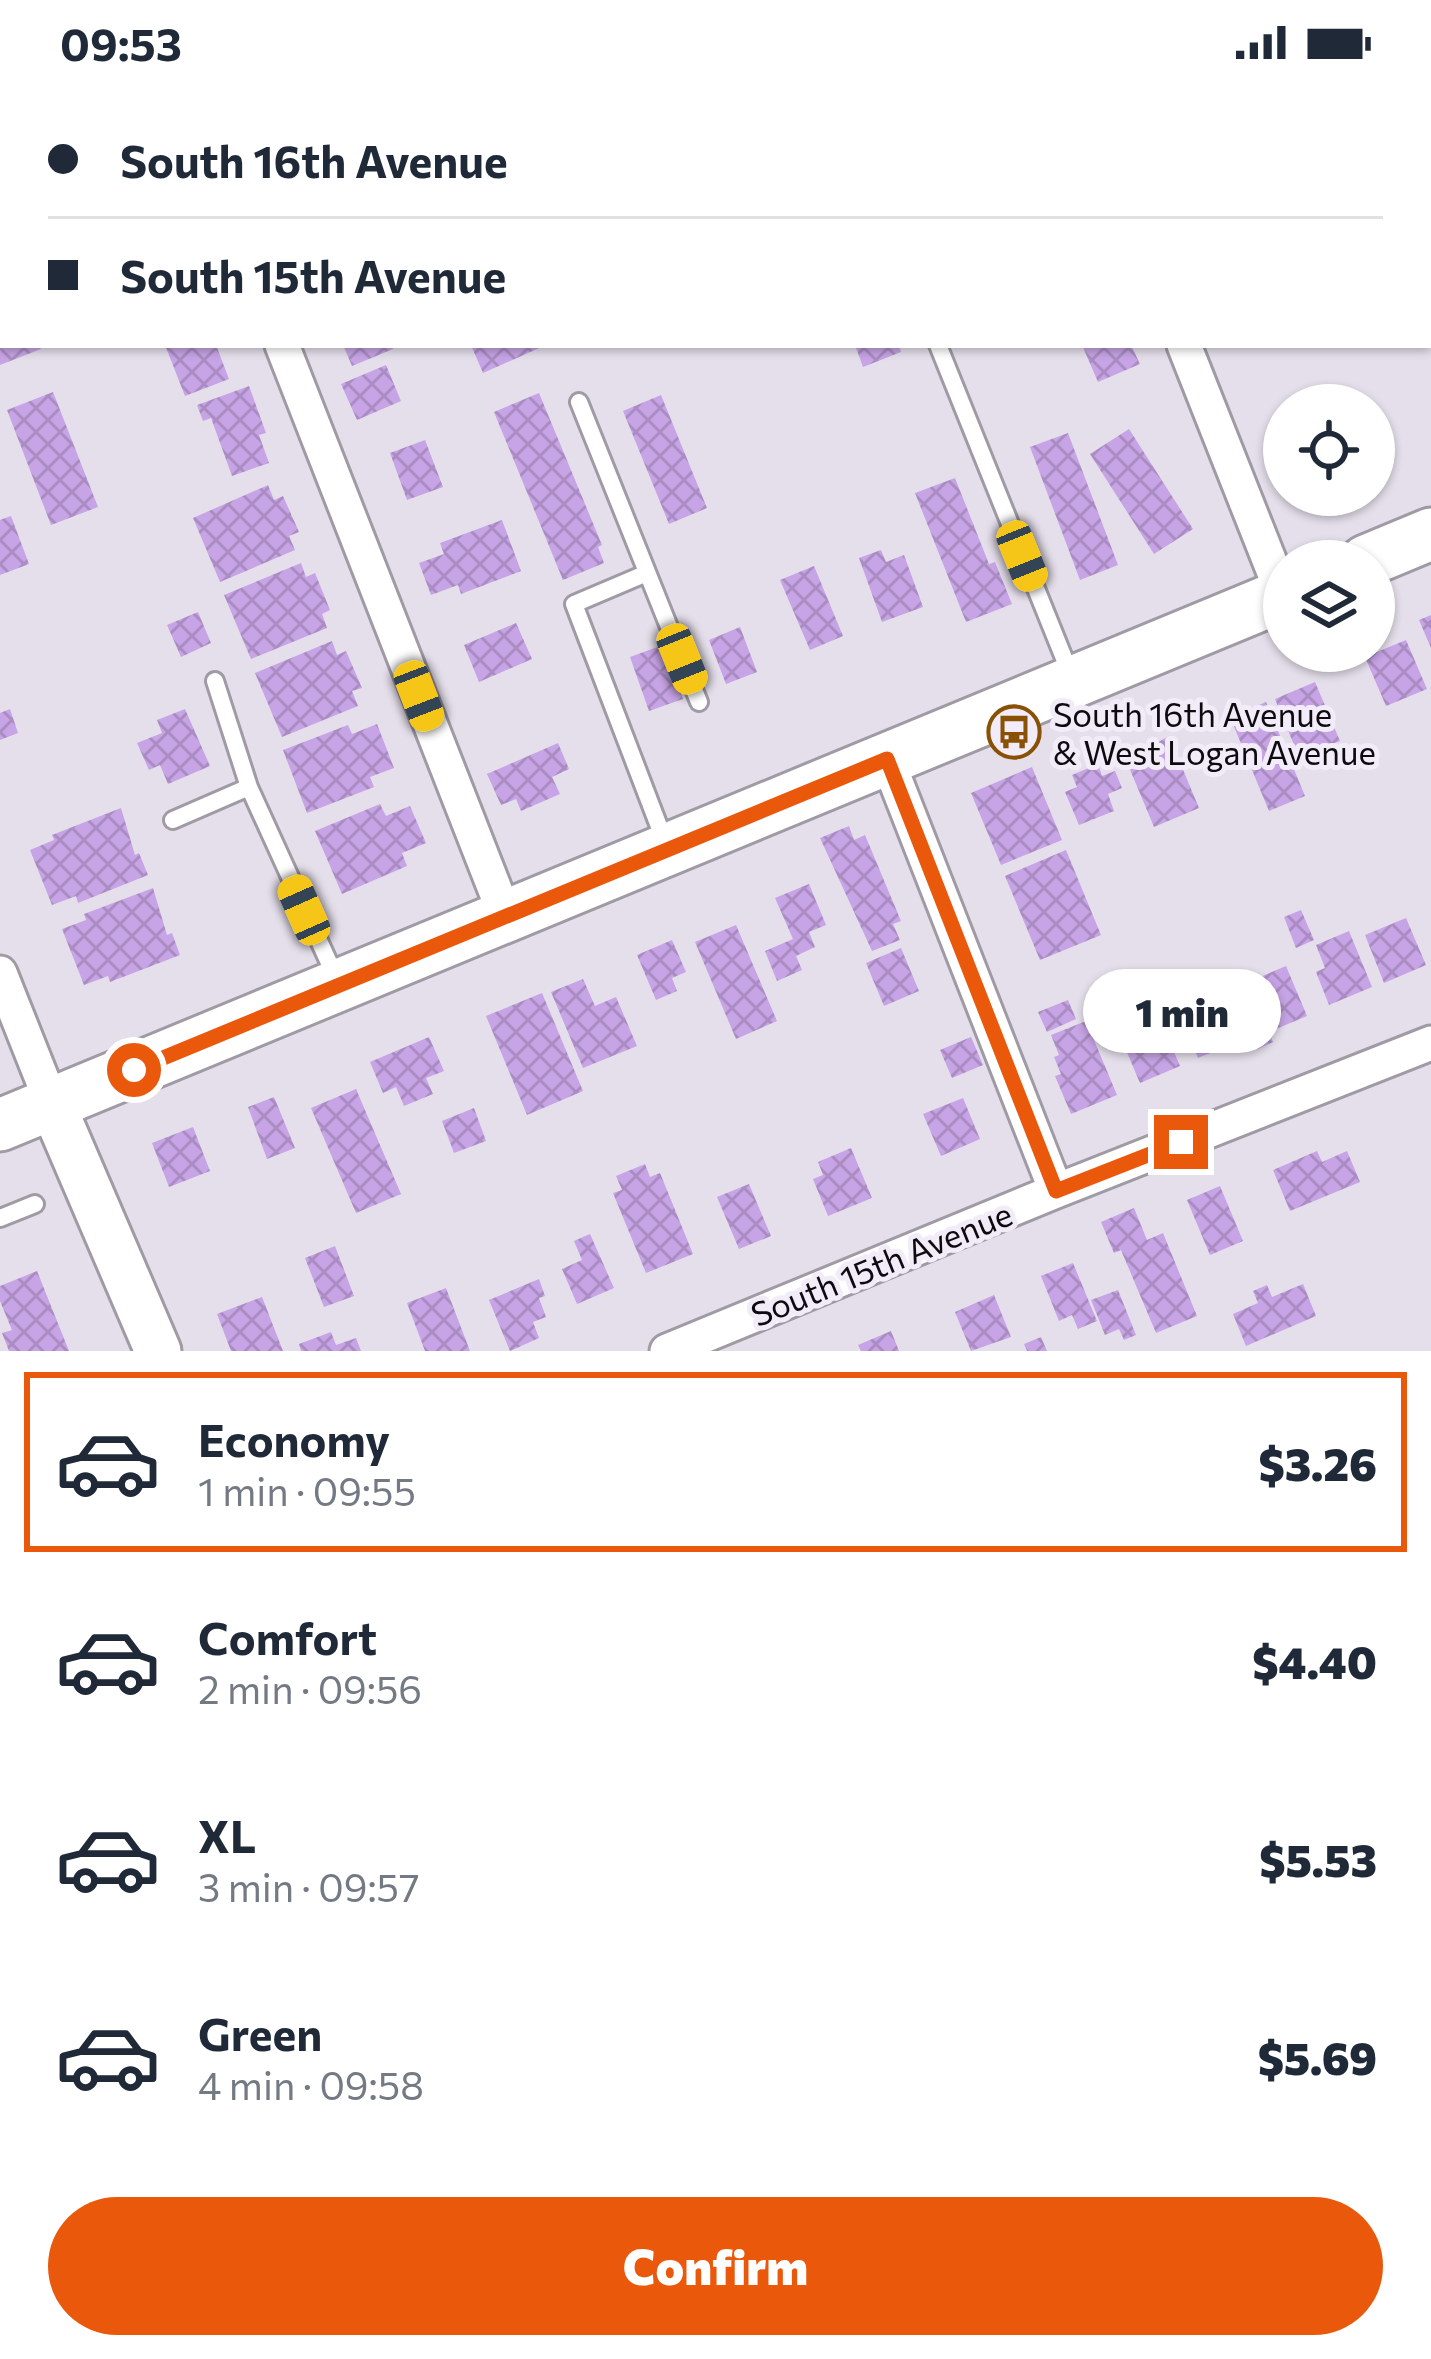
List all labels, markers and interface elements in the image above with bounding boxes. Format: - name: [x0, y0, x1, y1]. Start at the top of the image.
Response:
- text: 09:53: [60, 15, 182, 70]
- text: South 16th Avenue: [120, 132, 508, 187]
- text: South 15th Avenue: [120, 247, 506, 302]
- map controls: [1263, 384, 1395, 672]
- button: locate: [1263, 384, 1395, 516]
- car: [992, 516, 1052, 596]
- button: layers: [1263, 540, 1395, 672]
- car: [652, 619, 712, 699]
- car: [389, 656, 449, 736]
- place label: South 16th Avenue & West Logan Avenue: [1053, 693, 1376, 772]
- bus stop icon: South 16th Avenue & West Logan Avenue: [986, 704, 1042, 760]
- car: [273, 870, 335, 950]
- callout: 1 min: [1082, 968, 1280, 1052]
- text: 1 min: [1135, 987, 1229, 1035]
- route start: [107, 1043, 161, 1097]
- route end: [1154, 1115, 1208, 1169]
- street label: South 15th Avenue: [744, 1192, 1018, 1334]
- icon: car: [54, 1408, 162, 1516]
- text: Economy: [198, 1411, 390, 1466]
- text: $3.26: [1259, 1435, 1377, 1490]
- text: 1 min · 09:55: [198, 1466, 416, 1514]
- icon: car: [54, 1606, 162, 1714]
- text: Comfort: [198, 1609, 377, 1664]
- text: $4.40: [1252, 1633, 1377, 1688]
- text: 2 min · 09:56: [198, 1664, 422, 1712]
- icon: car: [54, 1804, 162, 1912]
- text: XL: [198, 1807, 256, 1862]
- text: $5.53: [1259, 1831, 1377, 1886]
- text: 3 min · 09:57: [198, 1862, 420, 1910]
- icon: car: [54, 2002, 162, 2110]
- text: Green: [198, 2005, 322, 2060]
- text: $5.69: [1258, 2029, 1377, 2084]
- text: 4 min · 09:58: [198, 2060, 424, 2108]
- button: Confirm: [48, 2197, 1383, 2335]

